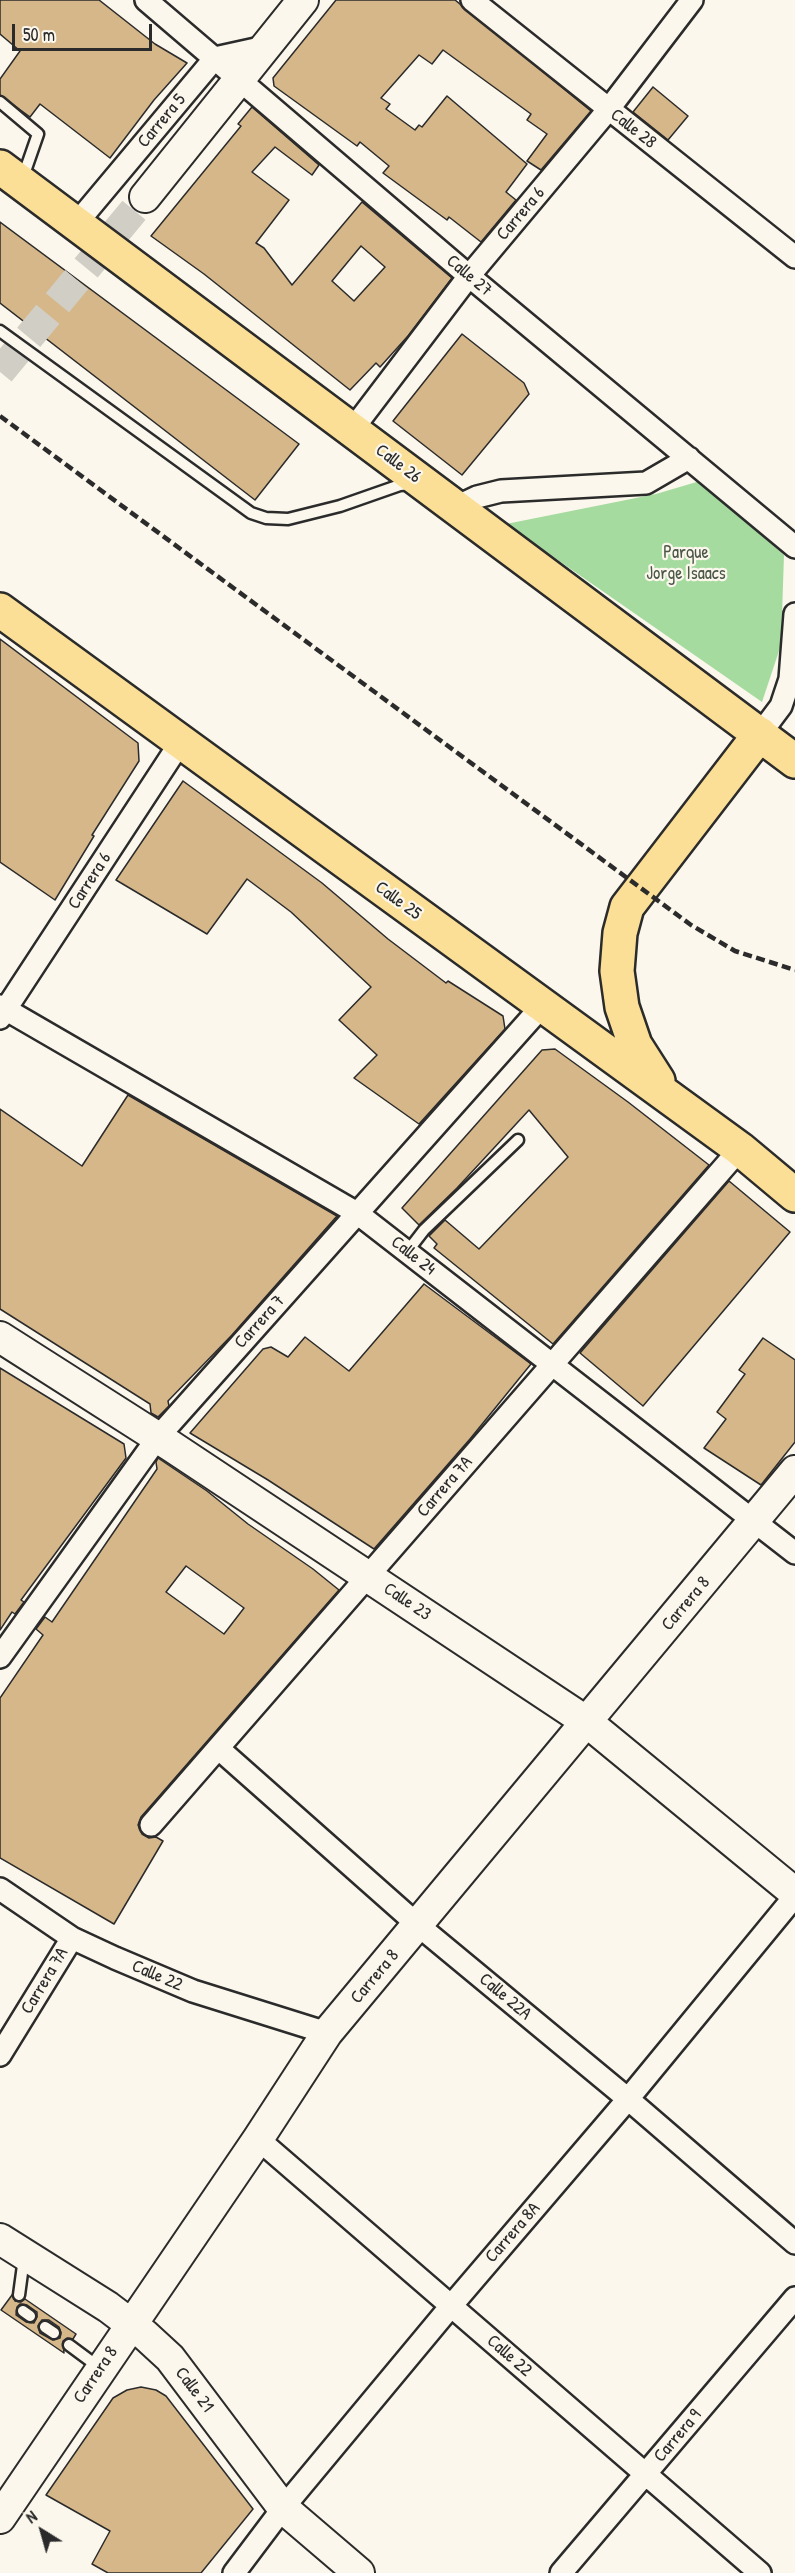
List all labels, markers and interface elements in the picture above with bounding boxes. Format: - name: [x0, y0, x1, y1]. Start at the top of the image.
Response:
- scale bar: [15, 12, 154, 50]
- text: 50 m: [23, 22, 55, 47]
- street label: Carrera 5: [133, 90, 191, 152]
- street label: Calle 28: [606, 104, 660, 154]
- street label: Carrera 6: [492, 183, 550, 245]
- street label: Calle 27: [442, 251, 496, 301]
- street label: Calle 26: [371, 440, 425, 488]
- park label: Parque Jorge Isaacs: [646, 542, 726, 584]
- street label: Carrera 6: [64, 849, 116, 913]
- street label: Calle 25: [371, 877, 425, 925]
- street label: Calle 24: [386, 1232, 440, 1280]
- street label: Carrera 7: [230, 1291, 290, 1353]
- street label: Carrera 7A: [413, 1452, 477, 1522]
- street label: Carrera 8: [657, 1573, 715, 1635]
- street label: Calle 23: [379, 1578, 435, 1626]
- street label: Carrera 7A: [17, 1944, 73, 2018]
- street label: Carrera 8: [346, 1946, 404, 2008]
- street label: Calle 22: [128, 1956, 186, 1996]
- street label: Calle 22A: [474, 1969, 536, 2025]
- street label: Carrera 8A: [481, 2199, 545, 2267]
- street label: Calle 22: [482, 2331, 536, 2381]
- street label: Carrera 8: [69, 2342, 123, 2408]
- street label: Calle 21: [170, 2363, 218, 2417]
- street label: Carrera 9: [650, 2405, 706, 2467]
- north arrow: [12, 2501, 72, 2561]
- text: N: [21, 2505, 41, 2528]

